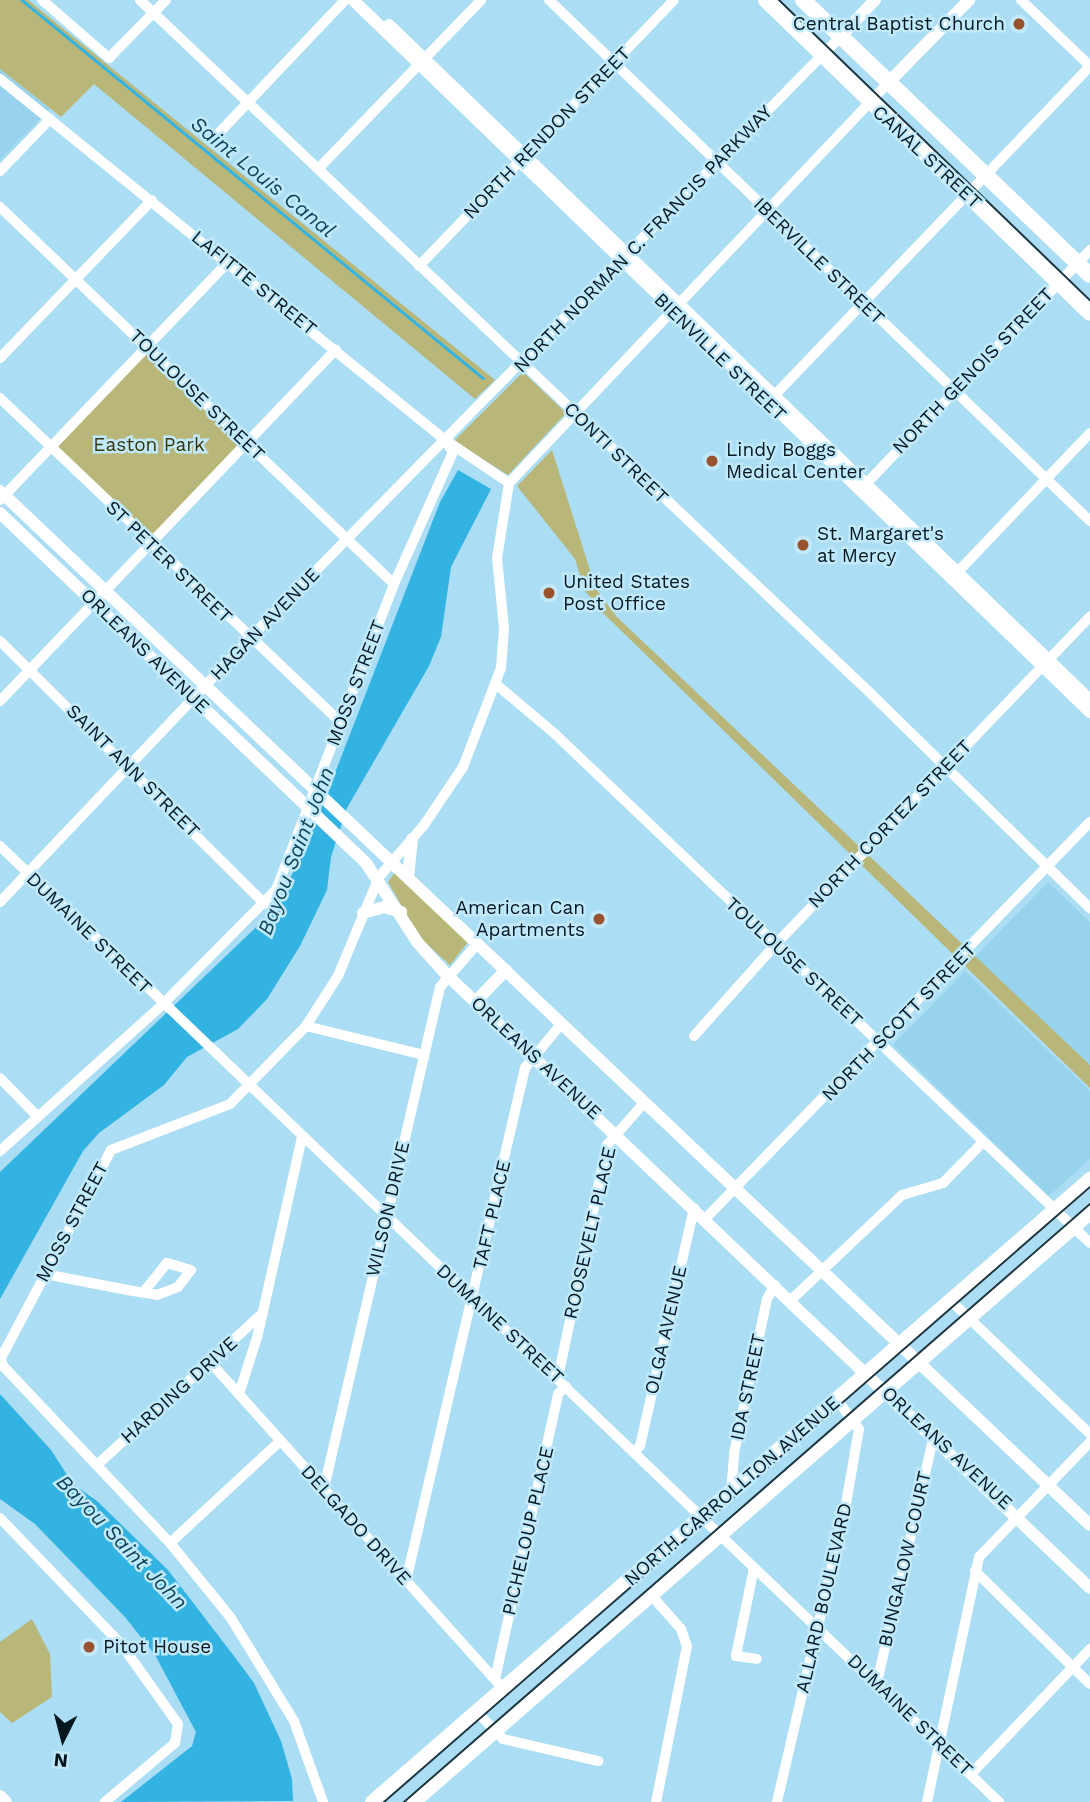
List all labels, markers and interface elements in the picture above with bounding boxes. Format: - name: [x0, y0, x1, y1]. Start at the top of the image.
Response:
- place label: Central Baptist Church: [792, 13, 1005, 35]
- marker: Central Baptist Church: [1011, 16, 1027, 32]
- street label: NORTH RENDON STREET: [459, 42, 635, 224]
- street label: CANAL STREET: [868, 100, 986, 214]
- street label: NORTH NORMAN C. FRANCIS PARKWAY: [509, 101, 777, 377]
- water label: Saint Louis Canal: [186, 111, 340, 243]
- street label: IBERVILLE STREET: [749, 193, 889, 329]
- street label: LAFITTE STREET: [187, 226, 321, 340]
- street label: NORTH GENOIS STREET: [888, 283, 1058, 459]
- street label: BIENVILLE STREET: [649, 288, 791, 426]
- street label: TOULOUSE STREET: [125, 324, 269, 466]
- street label: CONTI STREET: [559, 397, 673, 509]
- park label: Easton Park: [93, 434, 205, 456]
- place label: Lindy Boggs Medical Center: [726, 439, 866, 483]
- marker: Lindy Boggs Medical Center: [704, 453, 720, 469]
- street label: ST PETER STREET: [101, 496, 237, 628]
- place label: St. Margaret's at Mercy: [817, 523, 944, 567]
- marker: St. Margaret's at Mercy: [795, 537, 811, 553]
- street label: HAGAN AVENUE: [205, 563, 325, 685]
- place label: United States Post Office: [563, 571, 690, 615]
- street label: ORLEANS AVENUE: [76, 583, 214, 719]
- marker: United States Post Office: [541, 585, 557, 601]
- street label: MOSS STREET: [322, 617, 390, 749]
- street label: SAINT ANN STREET: [61, 699, 205, 843]
- street label: NORTH CORTEZ STREET: [804, 735, 976, 913]
- water label: Bayou Saint John: [252, 763, 340, 939]
- street label: DUMAINE STREET: [22, 867, 156, 999]
- street label: TOULOUSE STREET: [721, 892, 867, 1032]
- place label: American Can Apartments: [455, 897, 585, 941]
- marker: American Can Apartments: [591, 911, 607, 927]
- street label: NORTH SCOTT STREET: [817, 938, 981, 1106]
- street label: ORLEANS AVENUE: [466, 991, 606, 1125]
- street label: WILSON DRIVE: [361, 1139, 415, 1279]
- street label: ROOSEVELT PLACE: [559, 1144, 621, 1322]
- street label: MOSS STREET: [31, 1158, 113, 1286]
- street label: TAFT PLACE: [468, 1158, 516, 1272]
- street label: DUMAINE STREET: [432, 1259, 568, 1389]
- street label: OLGA AVENUE: [640, 1263, 692, 1397]
- street label: IDA STREET: [725, 1331, 771, 1443]
- street label: HARDING DRIVE: [116, 1332, 242, 1448]
- street label: ORLEANS AVENUE: [877, 1381, 1017, 1515]
- street label: NORTH CARROLLTON AVENUE: [619, 1391, 845, 1591]
- street label: PICHELOUP PLACE: [497, 1444, 559, 1618]
- street label: DELGADO DRIVE: [296, 1460, 416, 1590]
- water label: Bayou Saint John: [51, 1469, 193, 1615]
- street label: BUNGALOW COURT: [874, 1469, 936, 1649]
- street label: ALLARD BOULEVARD: [791, 1501, 857, 1695]
- place label: Pitot House: [103, 1636, 211, 1658]
- marker: Pitot House: [81, 1639, 97, 1655]
- street label: DUMAINE STREET: [843, 1649, 977, 1781]
- north arrow: [28, 1704, 98, 1774]
- text: N: [53, 1748, 69, 1773]

